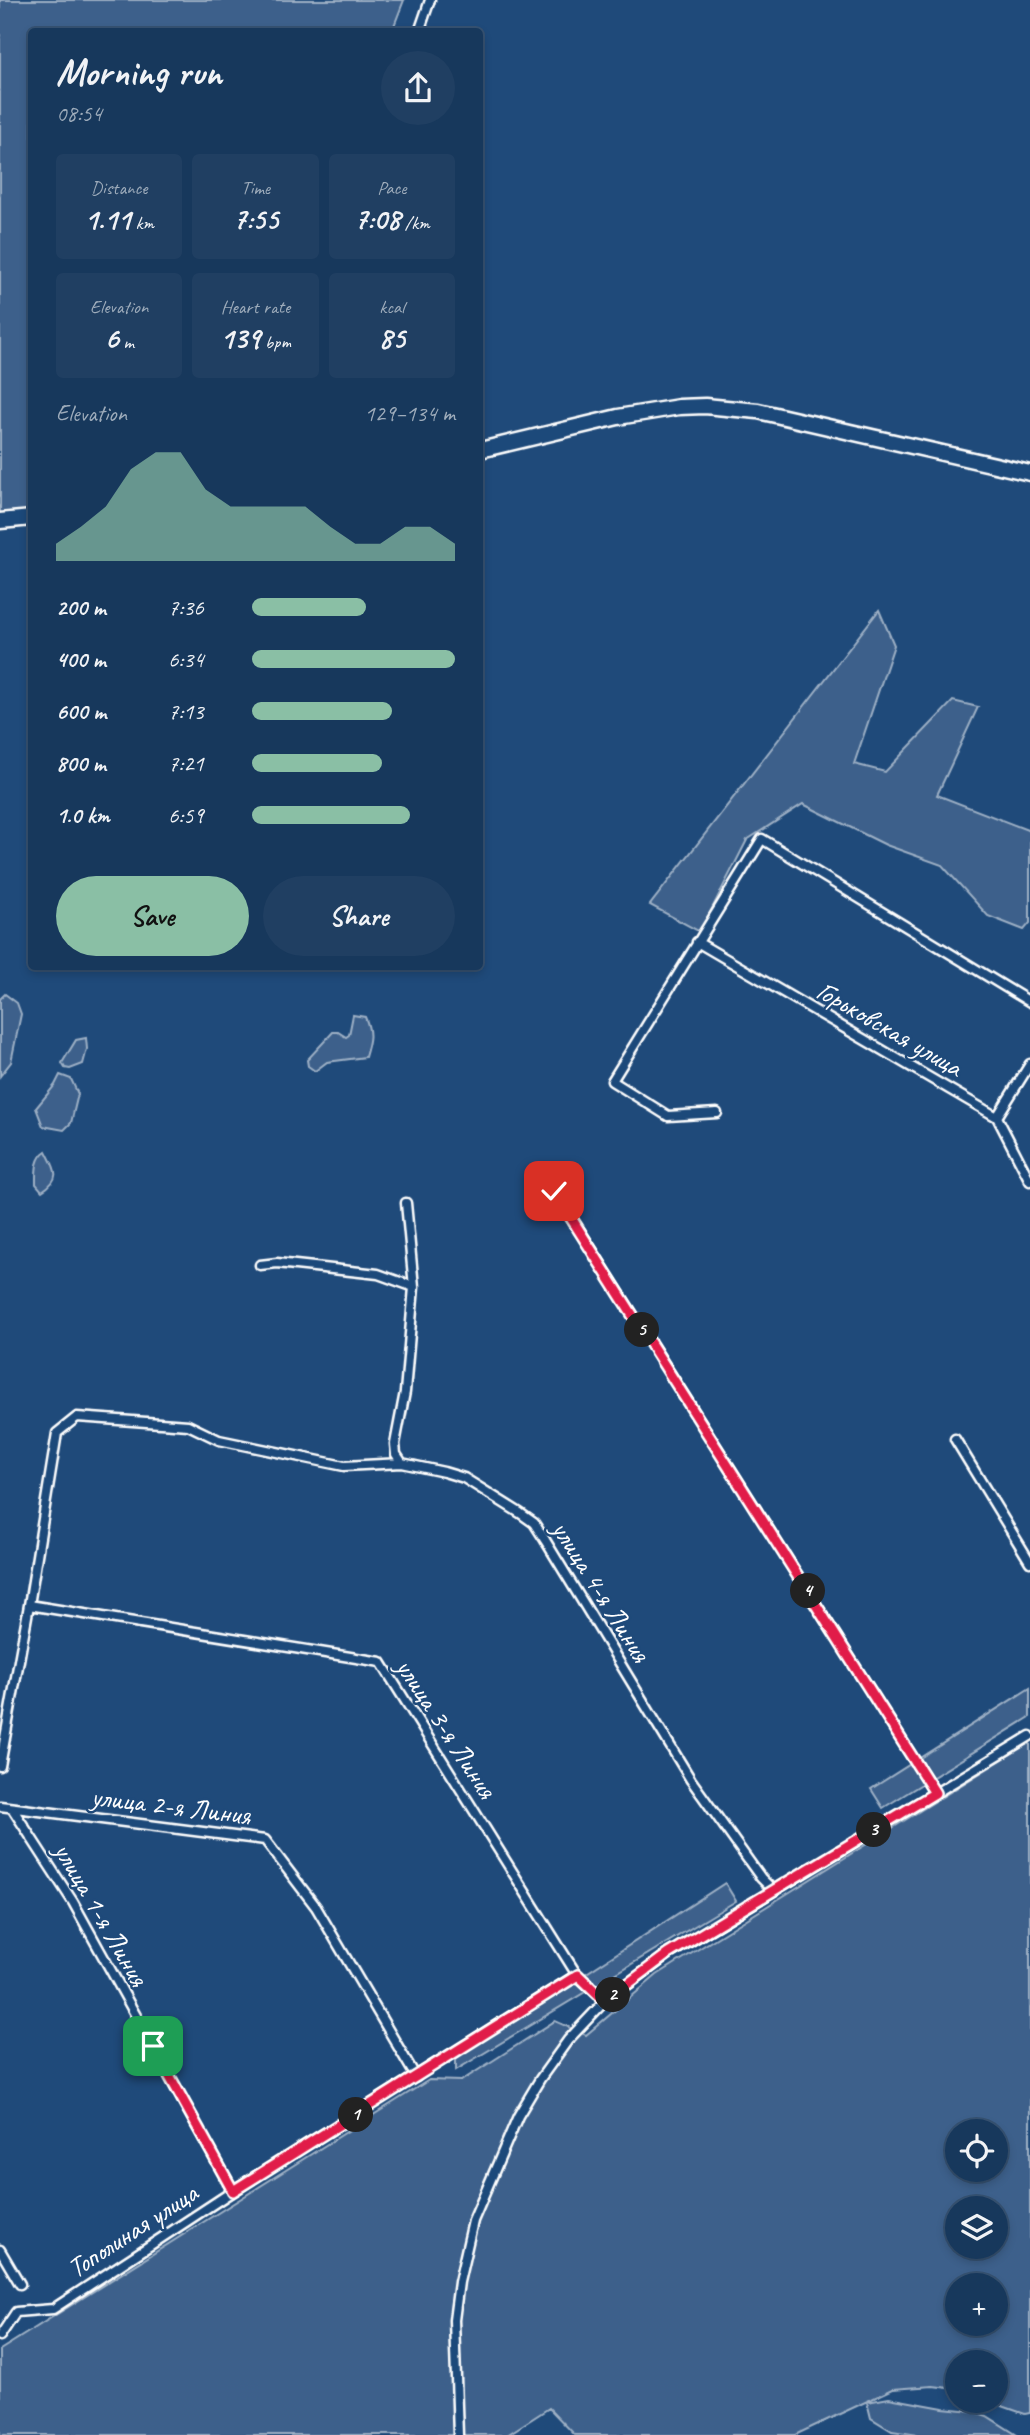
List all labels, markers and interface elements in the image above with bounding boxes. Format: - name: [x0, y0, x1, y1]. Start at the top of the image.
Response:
- text: Morning run: [56, 49, 222, 96]
- button: share: [381, 51, 455, 125]
- text: 08:54: [56, 99, 102, 128]
- text: Distance: [91, 176, 148, 200]
- text: Time: [241, 176, 270, 200]
- text: Pace: [377, 176, 406, 200]
- text: 1.11: [84, 200, 131, 238]
- text: 7:55: [233, 200, 278, 238]
- text: 7:08: [354, 200, 400, 238]
- text: km: [131, 211, 154, 235]
- text: /km: [400, 211, 430, 235]
- text: Elevation: [90, 295, 148, 319]
- text: Heart rate: [221, 295, 290, 319]
- text: kcal: [379, 295, 404, 319]
- text: 6: [104, 319, 119, 357]
- text: 139: [220, 319, 260, 357]
- text: 85: [379, 319, 405, 357]
- text: m: [119, 330, 134, 354]
- text: bpm: [260, 330, 291, 354]
- text: Elevation: [56, 399, 127, 428]
- text: 129–134 m: [364, 399, 455, 428]
- text: 200 m: [56, 593, 106, 622]
- text: 7:36: [168, 593, 204, 622]
- text: 400 m: [56, 645, 106, 674]
- text: 6:34: [168, 645, 204, 674]
- text: 600 m: [56, 697, 106, 726]
- text: 7:13: [168, 697, 204, 726]
- text: 800 m: [56, 749, 106, 778]
- text: 7:21: [168, 749, 204, 778]
- text: 1.0 km: [56, 801, 110, 830]
- text: 6:59: [168, 801, 204, 830]
- button: Save: [56, 876, 249, 956]
- button: Share: [263, 876, 455, 956]
- street label: Горьковская улица: [811, 973, 970, 1085]
- pin: [524, 1161, 584, 1221]
- icon: check: [535, 1172, 573, 1210]
- pin: 5: [624, 1312, 660, 1348]
- text: 5: [637, 1317, 646, 1341]
- street label: улица 4-я Линия: [543, 1512, 659, 1669]
- pin: 4: [790, 1574, 826, 1608]
- text: 4: [803, 1578, 812, 1602]
- street label: улица 3-я Линия: [387, 1650, 505, 1806]
- street label: улица 2-я Линия: [87, 1778, 253, 1833]
- pin: 3: [856, 1812, 892, 1848]
- text: 3: [869, 1817, 878, 1841]
- street label: улица 1-я Линия: [45, 1834, 157, 1993]
- pin: 2: [596, 1978, 630, 2012]
- text: 2: [608, 1982, 617, 2006]
- pin: [123, 2016, 183, 2076]
- icon: arrive: [134, 2027, 172, 2065]
- pin: 1: [338, 2098, 374, 2132]
- text: 1: [351, 2102, 360, 2126]
- map controls: [945, 2119, 1008, 2413]
- button: locate: [945, 2119, 1008, 2182]
- street label: Тополиная улица: [61, 2174, 205, 2285]
- button: layers: [945, 2196, 1008, 2259]
- button: +: [945, 2273, 1008, 2336]
- button: −: [945, 2350, 1008, 2413]

